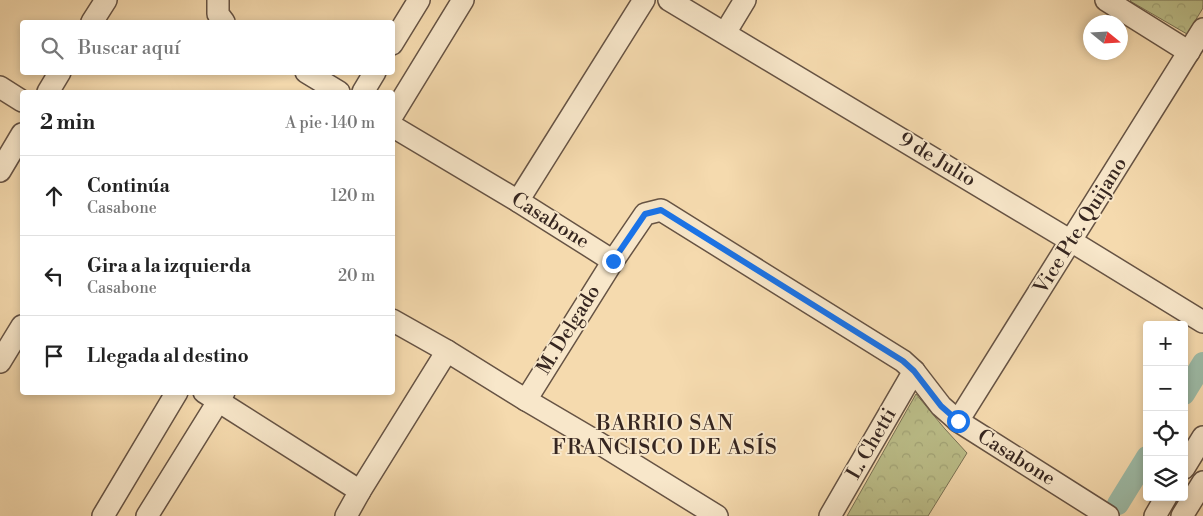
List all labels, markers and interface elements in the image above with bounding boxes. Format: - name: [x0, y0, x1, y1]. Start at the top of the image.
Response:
- north arrow: [1083, 15, 1128, 60]
- search box: [20, 20, 395, 75]
- icon: search: [38, 34, 66, 62]
- text: Buscar aquí: [78, 36, 180, 60]
- text: 2 min: [40, 110, 95, 136]
- text: A pie · 140 m: [285, 113, 375, 133]
- street label: 9 de Julio: [894, 127, 980, 193]
- street label: Vice Pte. Quijano: [1028, 153, 1133, 300]
- text: Continúa: [87, 174, 170, 198]
- icon: ahead: [40, 182, 68, 210]
- text: 120 m: [331, 186, 375, 206]
- street label: Casabone: [506, 187, 594, 255]
- text: Casabone: [87, 198, 157, 218]
- route end: [602, 250, 625, 273]
- text: Gira a la izquierda: [87, 254, 251, 278]
- icon: left: [40, 262, 68, 290]
- text: 20 m: [338, 266, 375, 286]
- text: Casabone: [87, 278, 157, 298]
- street label: M. Delgado: [532, 281, 606, 379]
- map controls: [1143, 321, 1188, 501]
- button: +: [1143, 321, 1188, 366]
- icon: arrive: [40, 342, 68, 370]
- text: Llegada al destino: [87, 344, 249, 368]
- button: −: [1143, 366, 1188, 411]
- street label: L. Chetti: [842, 403, 903, 484]
- route start: [947, 410, 970, 433]
- district label: BARRIO SAN FRANCISCO DE ASÍS: [552, 411, 778, 461]
- button: locate: [1143, 411, 1188, 456]
- street label: Casabone: [972, 424, 1060, 492]
- button: layers: [1143, 456, 1188, 501]

